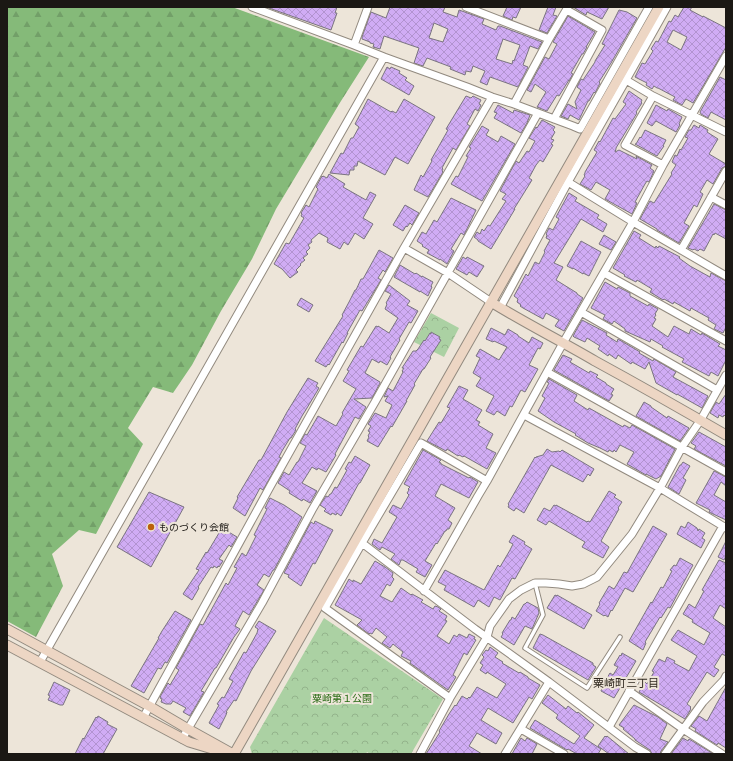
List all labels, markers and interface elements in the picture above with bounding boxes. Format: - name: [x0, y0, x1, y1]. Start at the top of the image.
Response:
- place label: ものづくり会館: [159, 521, 229, 535]
- marker: ものづくり会館: [146, 522, 156, 532]
- district label: 粟崎町三丁目: [593, 676, 659, 691]
- park label: 粟崎第１公園: [312, 692, 372, 706]

